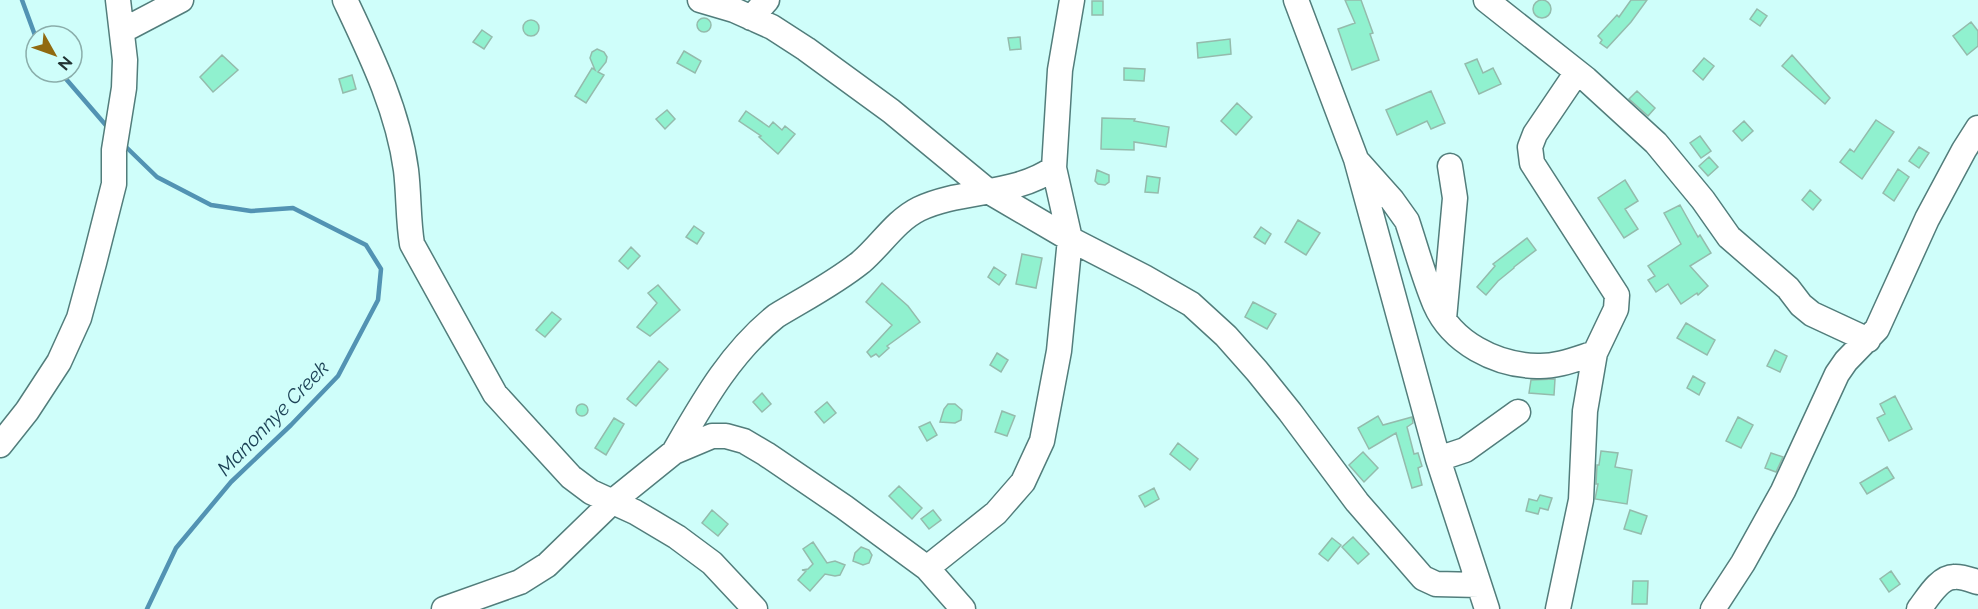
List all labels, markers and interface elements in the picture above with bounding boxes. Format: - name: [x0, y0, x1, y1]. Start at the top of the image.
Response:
- north arrow: [24, 24, 84, 84]
- text: N: [54, 53, 76, 74]
- water label: Manonnye Creek: [212, 355, 334, 480]

